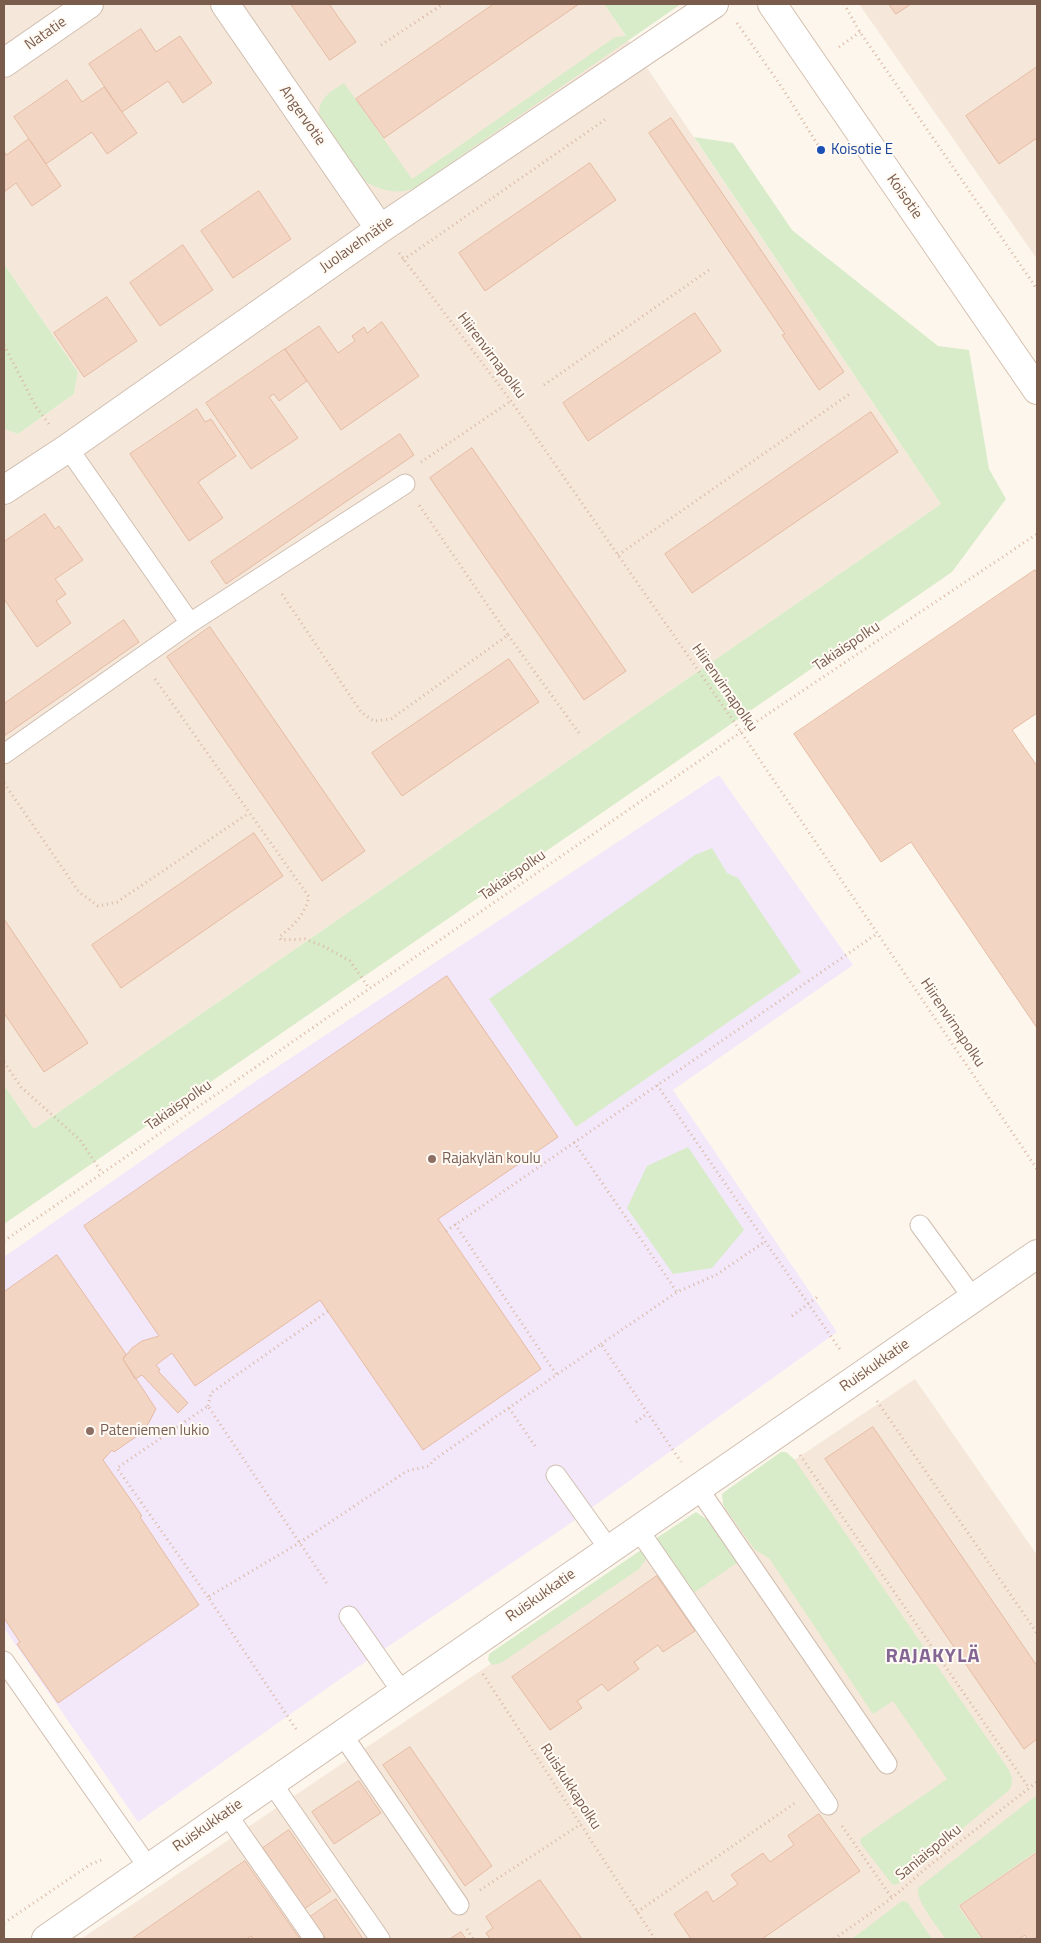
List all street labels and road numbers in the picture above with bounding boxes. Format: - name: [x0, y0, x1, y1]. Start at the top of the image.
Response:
- street label: Natatie: [22, 13, 70, 55]
- street label: Angervotie: [275, 83, 329, 149]
- street label: Koisotie: [882, 171, 926, 223]
- street label: Juolavehnätie: [317, 213, 397, 277]
- street label: Hiirenvirnapolku: [453, 309, 529, 403]
- street label: Takiaispolku: [810, 618, 884, 676]
- street label: Hiirenvirnapolku: [687, 641, 761, 735]
- street label: Takiaispolku: [476, 847, 550, 905]
- street label: Hiirenvirnapolku: [916, 975, 988, 1071]
- street label: Takiaispolku: [142, 1077, 216, 1135]
- street label: Ruiskukkatie: [837, 1336, 913, 1396]
- street label: Ruiskukkatie: [503, 1566, 579, 1626]
- street label: Ruiskukkapolku: [536, 1741, 604, 1833]
- street label: Ruiskukkatie: [170, 1796, 246, 1856]
- street label: Saniaispolku: [893, 1821, 965, 1885]

